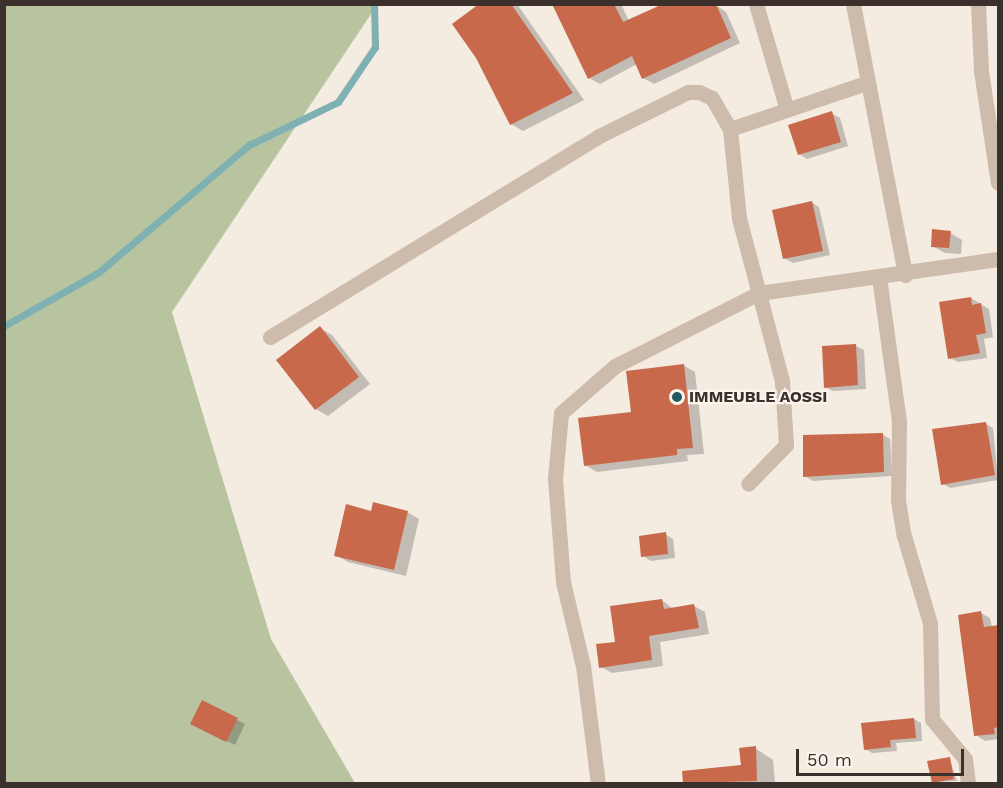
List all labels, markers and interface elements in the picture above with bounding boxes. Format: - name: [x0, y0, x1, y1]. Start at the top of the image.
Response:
- place label: IMMEUBLE AOSSI: [689, 387, 828, 407]
- marker: IMMEUBLE AOSSI: [670, 390, 684, 404]
- scale bar: [799, 737, 967, 775]
- text: 50 m: [807, 749, 852, 770]

